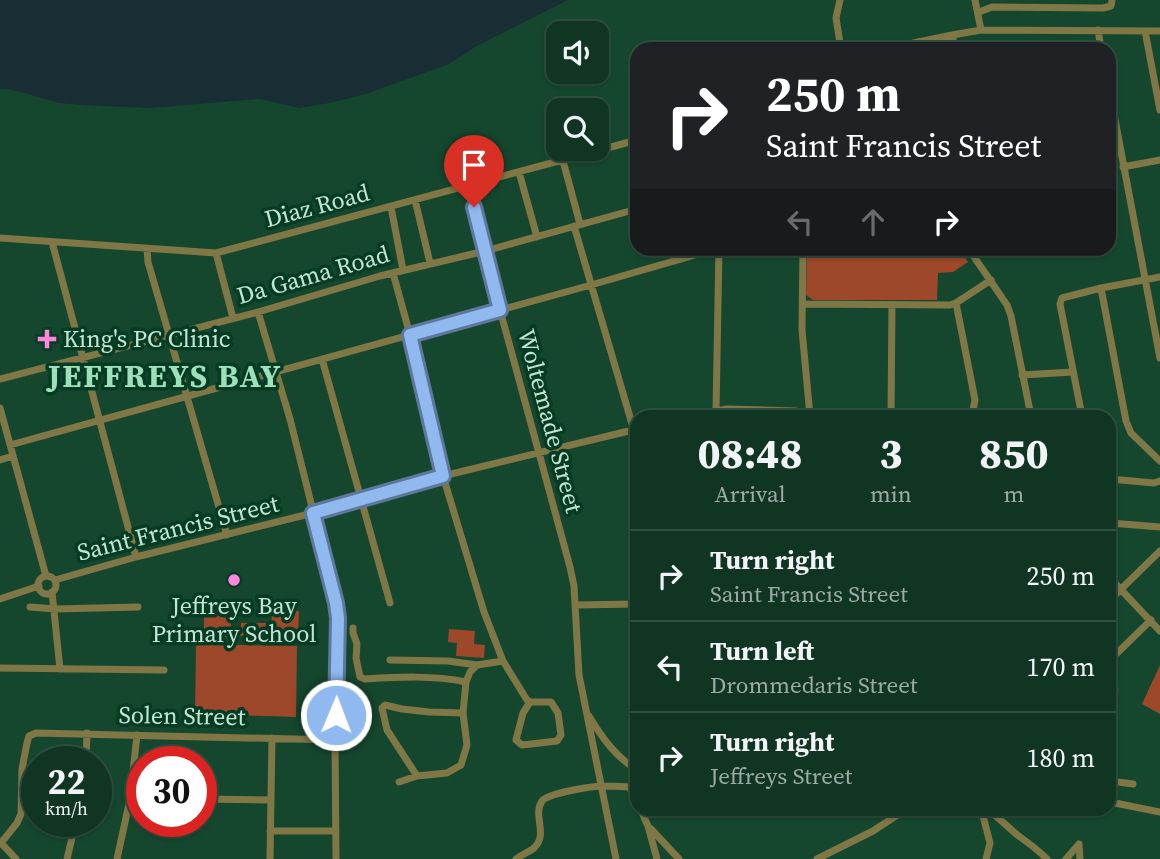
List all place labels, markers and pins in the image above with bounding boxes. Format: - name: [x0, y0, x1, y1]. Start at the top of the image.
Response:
- pin: [444, 135, 504, 207]
- place label: King's PC Clinic: [63, 322, 231, 355]
- marker: King's PC Clinic: [37, 329, 57, 349]
- marker: Jeffreys Bay Primary School: [226, 572, 242, 588]
- place label: Jeffreys Bay Primary School: [152, 589, 316, 650]

